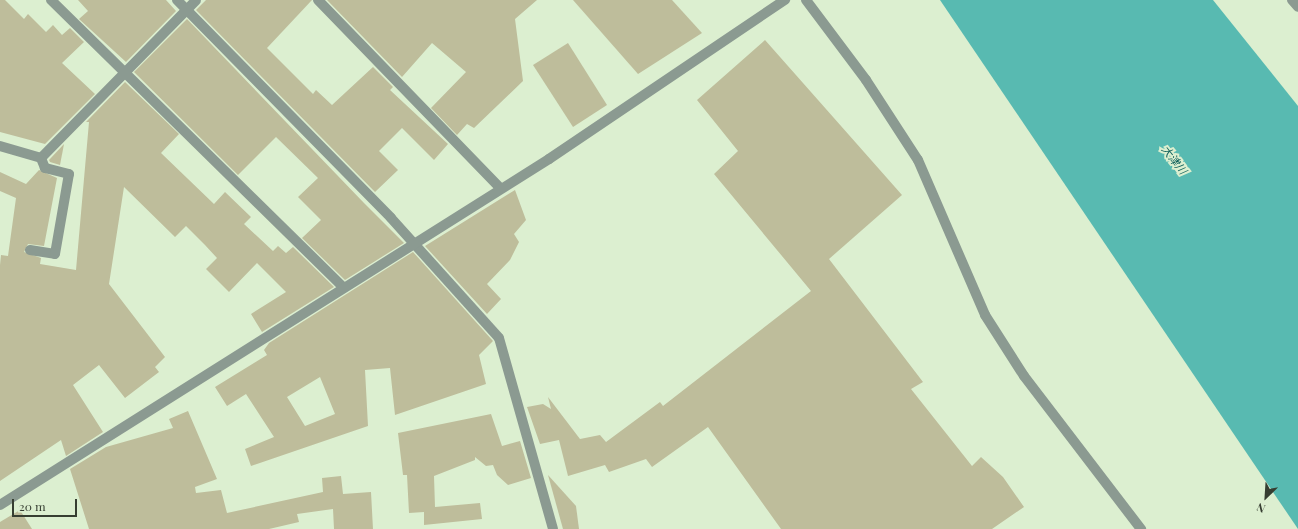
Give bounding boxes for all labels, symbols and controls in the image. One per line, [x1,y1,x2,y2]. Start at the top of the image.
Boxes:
water label: 大津川 [1159,143,1189,177]
north arrow [1246,477,1286,517]
scale bar [14,491,79,517]
text: 20 m [19,498,46,514]
text: N [1254,500,1267,517]

